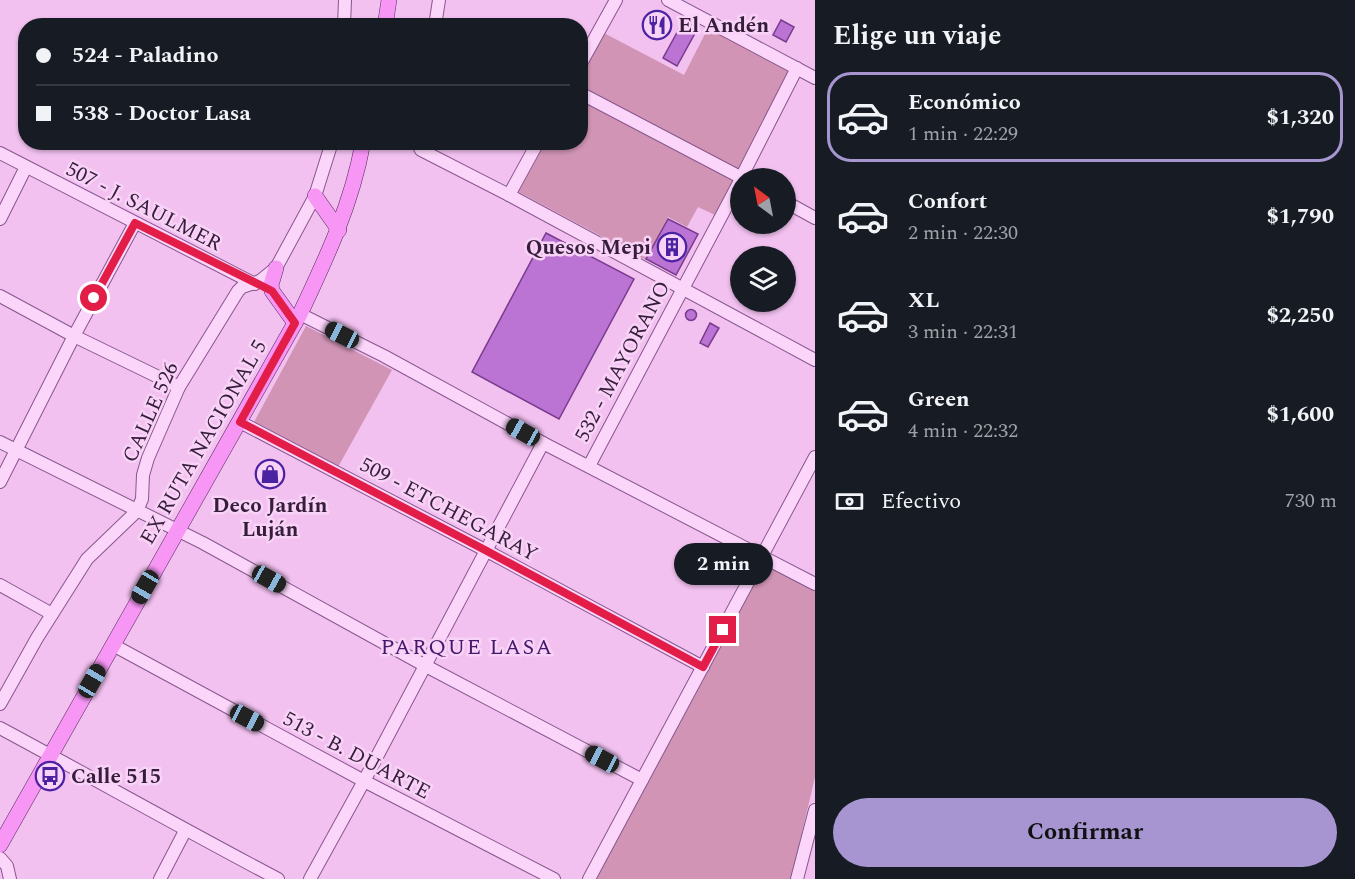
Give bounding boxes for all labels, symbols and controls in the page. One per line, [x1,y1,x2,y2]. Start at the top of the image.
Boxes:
restaurant icon: El Andén [641,9,673,41]
place label: El Andén [678,10,769,42]
text: Elige un viaje [833,15,1001,57]
text: 524 - Paladino [72,39,218,72]
text: Económico [908,86,1021,119]
icon: car [836,90,890,144]
text: 538 - Doctor Lasa [72,97,251,130]
text: $1,320 [1266,101,1334,134]
text: 1 min · 22:29 [908,119,1018,149]
street label: 507 - J. SAULMER [60,154,227,260]
north arrow [730,168,796,234]
map controls [730,168,796,312]
text: Confort [908,185,987,218]
icon: car [836,189,890,243]
text: $1,790 [1266,200,1334,233]
text: 2 min · 22:30 [908,218,1018,248]
building icon: Quesos Mepi [656,231,688,263]
place label: Quesos Mepi [526,232,651,264]
button: layers [730,246,796,312]
street label: 532 - MAYORANO [567,275,679,448]
route start [80,284,107,311]
text: XL [908,284,939,317]
icon: car [836,288,890,342]
text: $2,250 [1266,299,1334,332]
text: 3 min · 22:31 [908,317,1018,347]
car [322,319,362,351]
street label: EX RUTA NACIONAL 5 [132,334,276,551]
street label: CALLE 526 [115,357,187,468]
text: Green [908,383,970,416]
icon: car [836,387,890,441]
text: $1,600 [1266,398,1334,431]
car [503,415,543,449]
text: 4 min · 22:32 [908,416,1018,446]
street label: 509 - ETCHEGARAY [354,449,544,571]
shop icon: Deco Jardín Luján [254,458,286,490]
icon: cash [833,485,866,518]
text: Efectivo [881,485,961,518]
text: 730 m [1285,486,1337,516]
place label: Deco Jardín Luján [212,490,328,546]
callout: 2 min [674,543,772,585]
text: 2 min [697,549,750,579]
car [249,562,289,596]
car [128,567,162,607]
route end [709,616,736,643]
district label: PARQUE LASA [381,631,553,664]
car [75,661,109,701]
car [227,702,267,734]
street label: 513 - B. DUARTE [277,703,436,808]
car [582,743,622,775]
bus stop icon: Calle 515 [34,760,66,792]
place label: Calle 515 [71,761,161,793]
button: Confirmar [833,798,1337,867]

